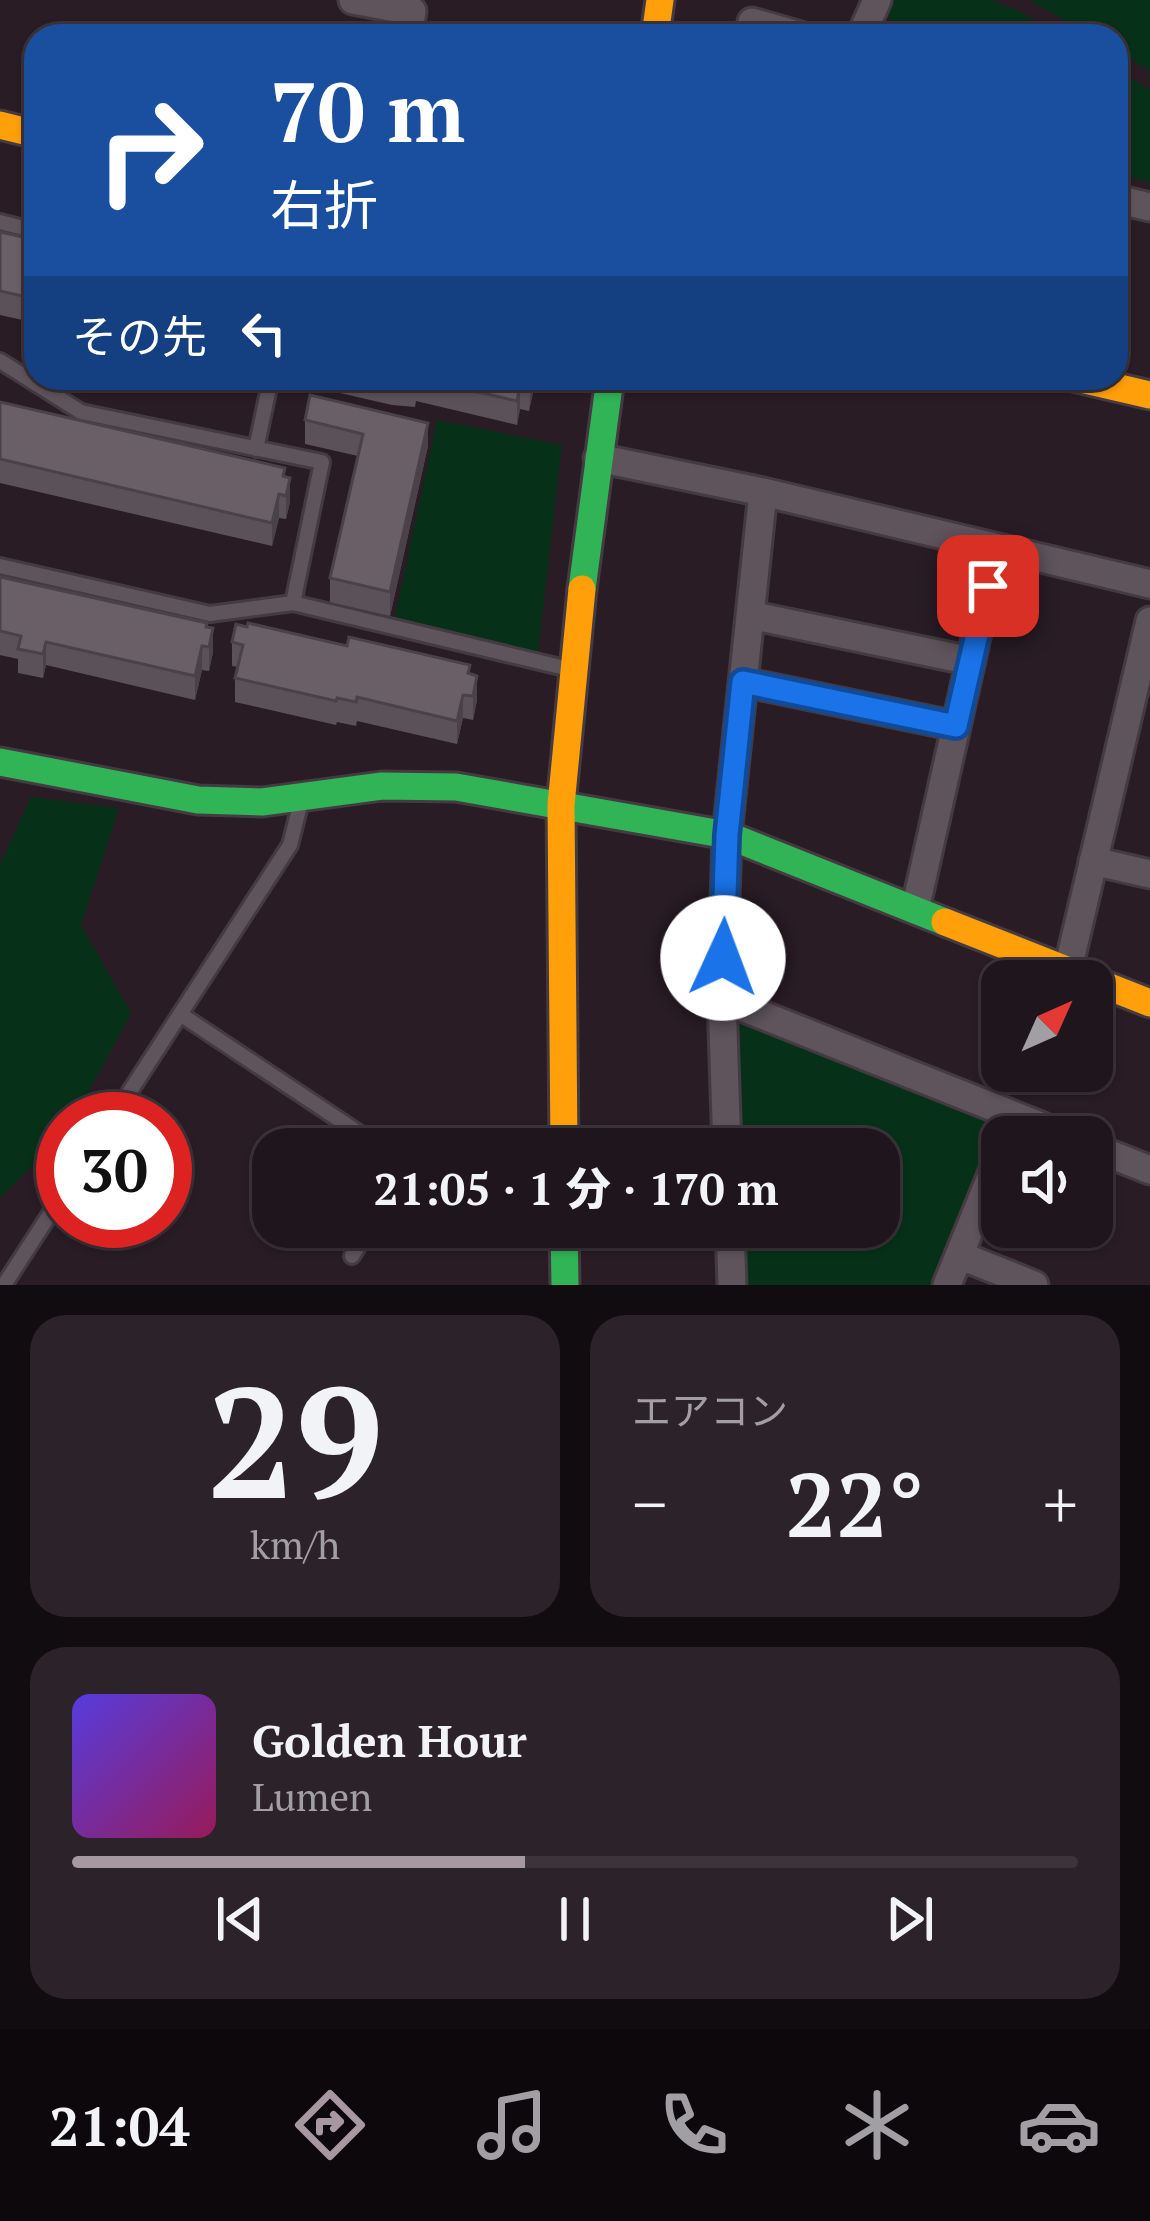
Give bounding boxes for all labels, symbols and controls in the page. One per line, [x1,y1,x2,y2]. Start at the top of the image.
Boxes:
text: 70 m [270,55,465,166]
icon: right [72,72,228,228]
text: 右折 [270,169,378,240]
icon: left [231,300,297,366]
text: その先 [72,306,207,366]
pin [937,535,1039,637]
icon: arrive [955,553,1021,619]
position arrow [660,895,786,1021]
north arrow [981,960,1113,1092]
map controls [981,960,1113,1248]
speed limit sign: 30 [36,1092,192,1248]
button: sound [981,1116,1113,1248]
text: 21:05 · 1 分 · 170 m [374,1158,778,1218]
text: 29 [207,1336,383,1543]
text: エアコン [632,1384,788,1436]
text: 22° [786,1443,924,1563]
text: − [632,1459,667,1547]
text: + [1043,1459,1078,1547]
text: km/h [250,1518,340,1570]
text: Golden Hour [252,1710,527,1770]
text: Lumen [252,1770,372,1822]
icon: previous [207,1886,273,1952]
icon: pause [542,1886,608,1952]
icon: next [877,1886,943,1952]
icon: directions [288,2083,372,2167]
icon: music [470,2083,554,2167]
icon: phone [652,2083,736,2167]
icon: climate [835,2083,919,2167]
icon: car [1017,2083,1101,2167]
text: 21:04 [49,2090,190,2161]

